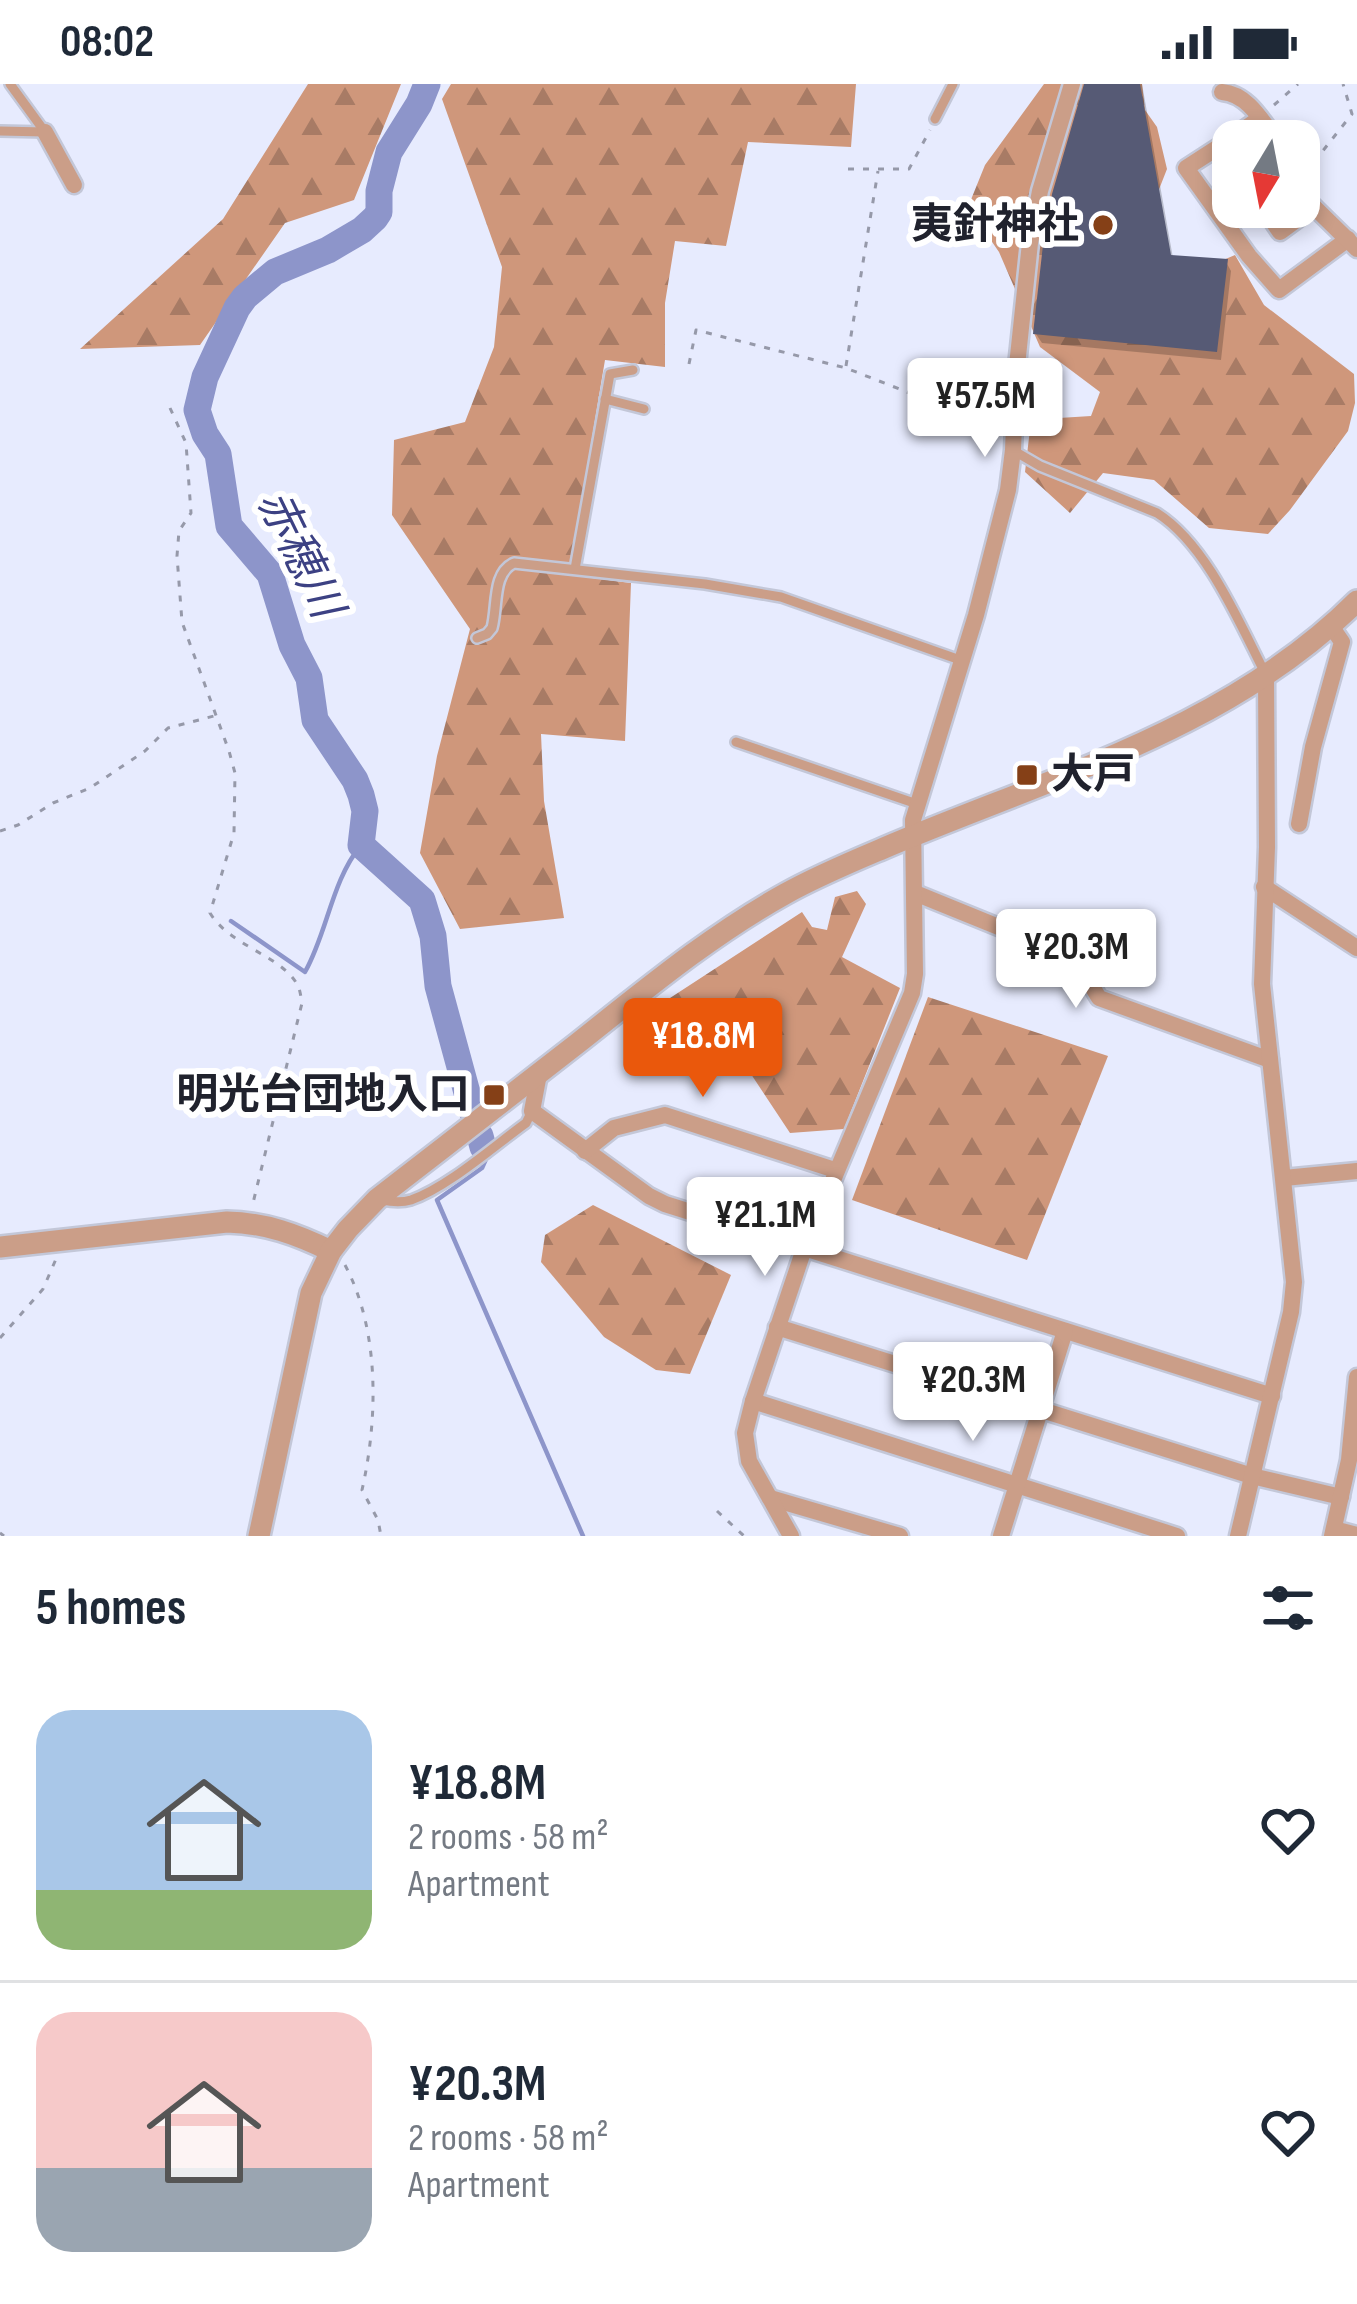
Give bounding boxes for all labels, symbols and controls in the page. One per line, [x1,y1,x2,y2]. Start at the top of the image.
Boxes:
text: 08:02 [60,15,154,70]
north arrow [1212,120,1320,228]
map controls [1212,120,1320,228]
place label: 夷針神社 [911,200,1079,251]
marker: 夷針神社 [1090,212,1116,238]
pin: ¥57.5M [887,358,1083,460]
text: ¥57.5M [934,373,1036,420]
water label: 赤穂川 [245,481,355,630]
place label: 大戸 [1051,750,1135,801]
marker: 大戸 [1014,762,1040,788]
pin: ¥20.3M [978,909,1174,1011]
text: ¥20.3M [1023,924,1129,971]
pin: ¥18.8M [605,998,801,1100]
text: ¥18.8M [650,1013,756,1060]
place label: 明光台団地入口 [176,1070,470,1121]
marker: 明光台団地入口 [481,1082,507,1108]
pin: ¥21.1M [667,1177,863,1279]
text: ¥21.1M [714,1192,816,1239]
pin: ¥20.3M [875,1342,1071,1444]
text: ¥20.3M [920,1357,1026,1404]
icon: filters [1255,1575,1321,1641]
text: 5 homes [36,1578,186,1639]
text: ¥18.8M [408,1753,546,1814]
icon: home [132,1758,276,1902]
icon: heart [1255,1797,1321,1863]
text: 2 rooms · 58 m² [408,1814,609,1861]
text: Apartment [408,1861,550,1908]
text: ¥20.3M [408,2054,546,2115]
icon: home [132,2060,276,2204]
icon: heart [1255,2099,1321,2165]
text: 2 rooms · 58 m² [408,2115,609,2162]
text: Apartment [408,2162,550,2209]

